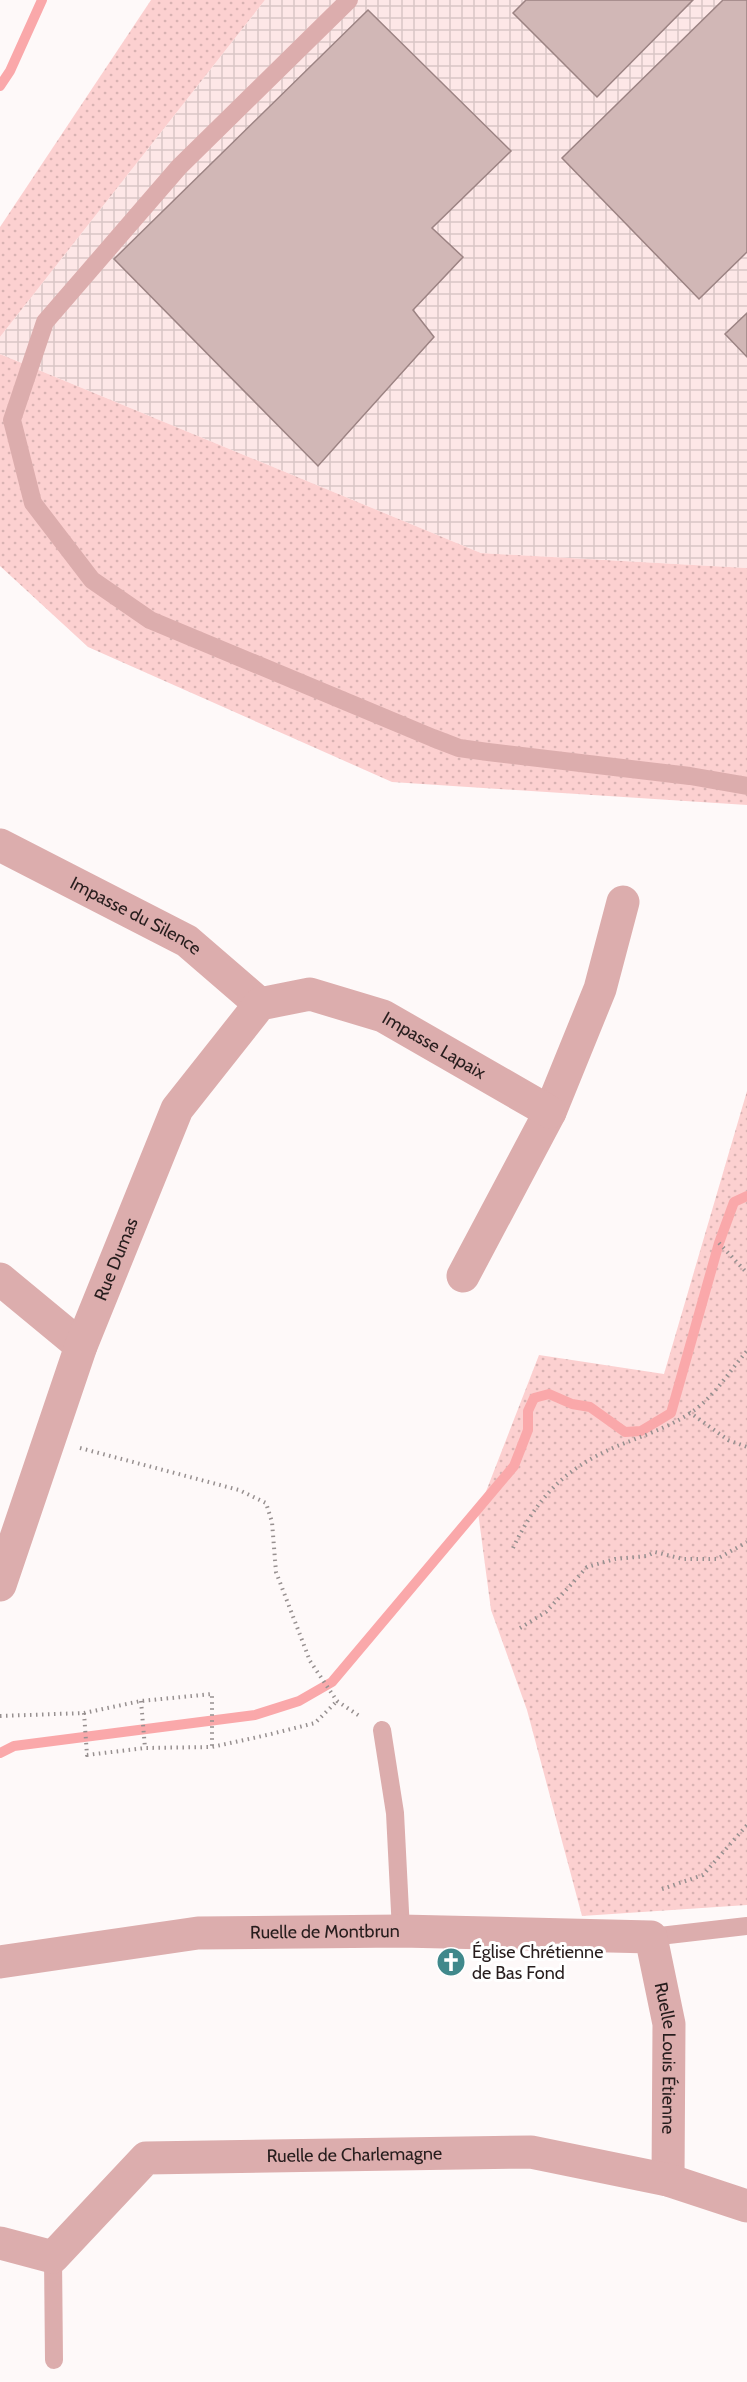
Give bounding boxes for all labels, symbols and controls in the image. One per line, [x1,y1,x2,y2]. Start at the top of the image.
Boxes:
street label: Impasse du Silence [66,872,206,960]
street label: Impasse Lapaix [378,1007,490,1084]
street label: Rue Dumas [90,1214,143,1304]
street label: Ruelle de Montbrun [250,1920,400,1943]
place label: Église Chrétienne de Bas Fond [472,1941,603,1984]
church icon: Église Chrétienne de Bas Fond [435,1946,467,1978]
street label: Ruelle Louis Étienne [650,1980,681,2134]
street label: Ruelle de Charlemagne [266,2142,442,2167]

